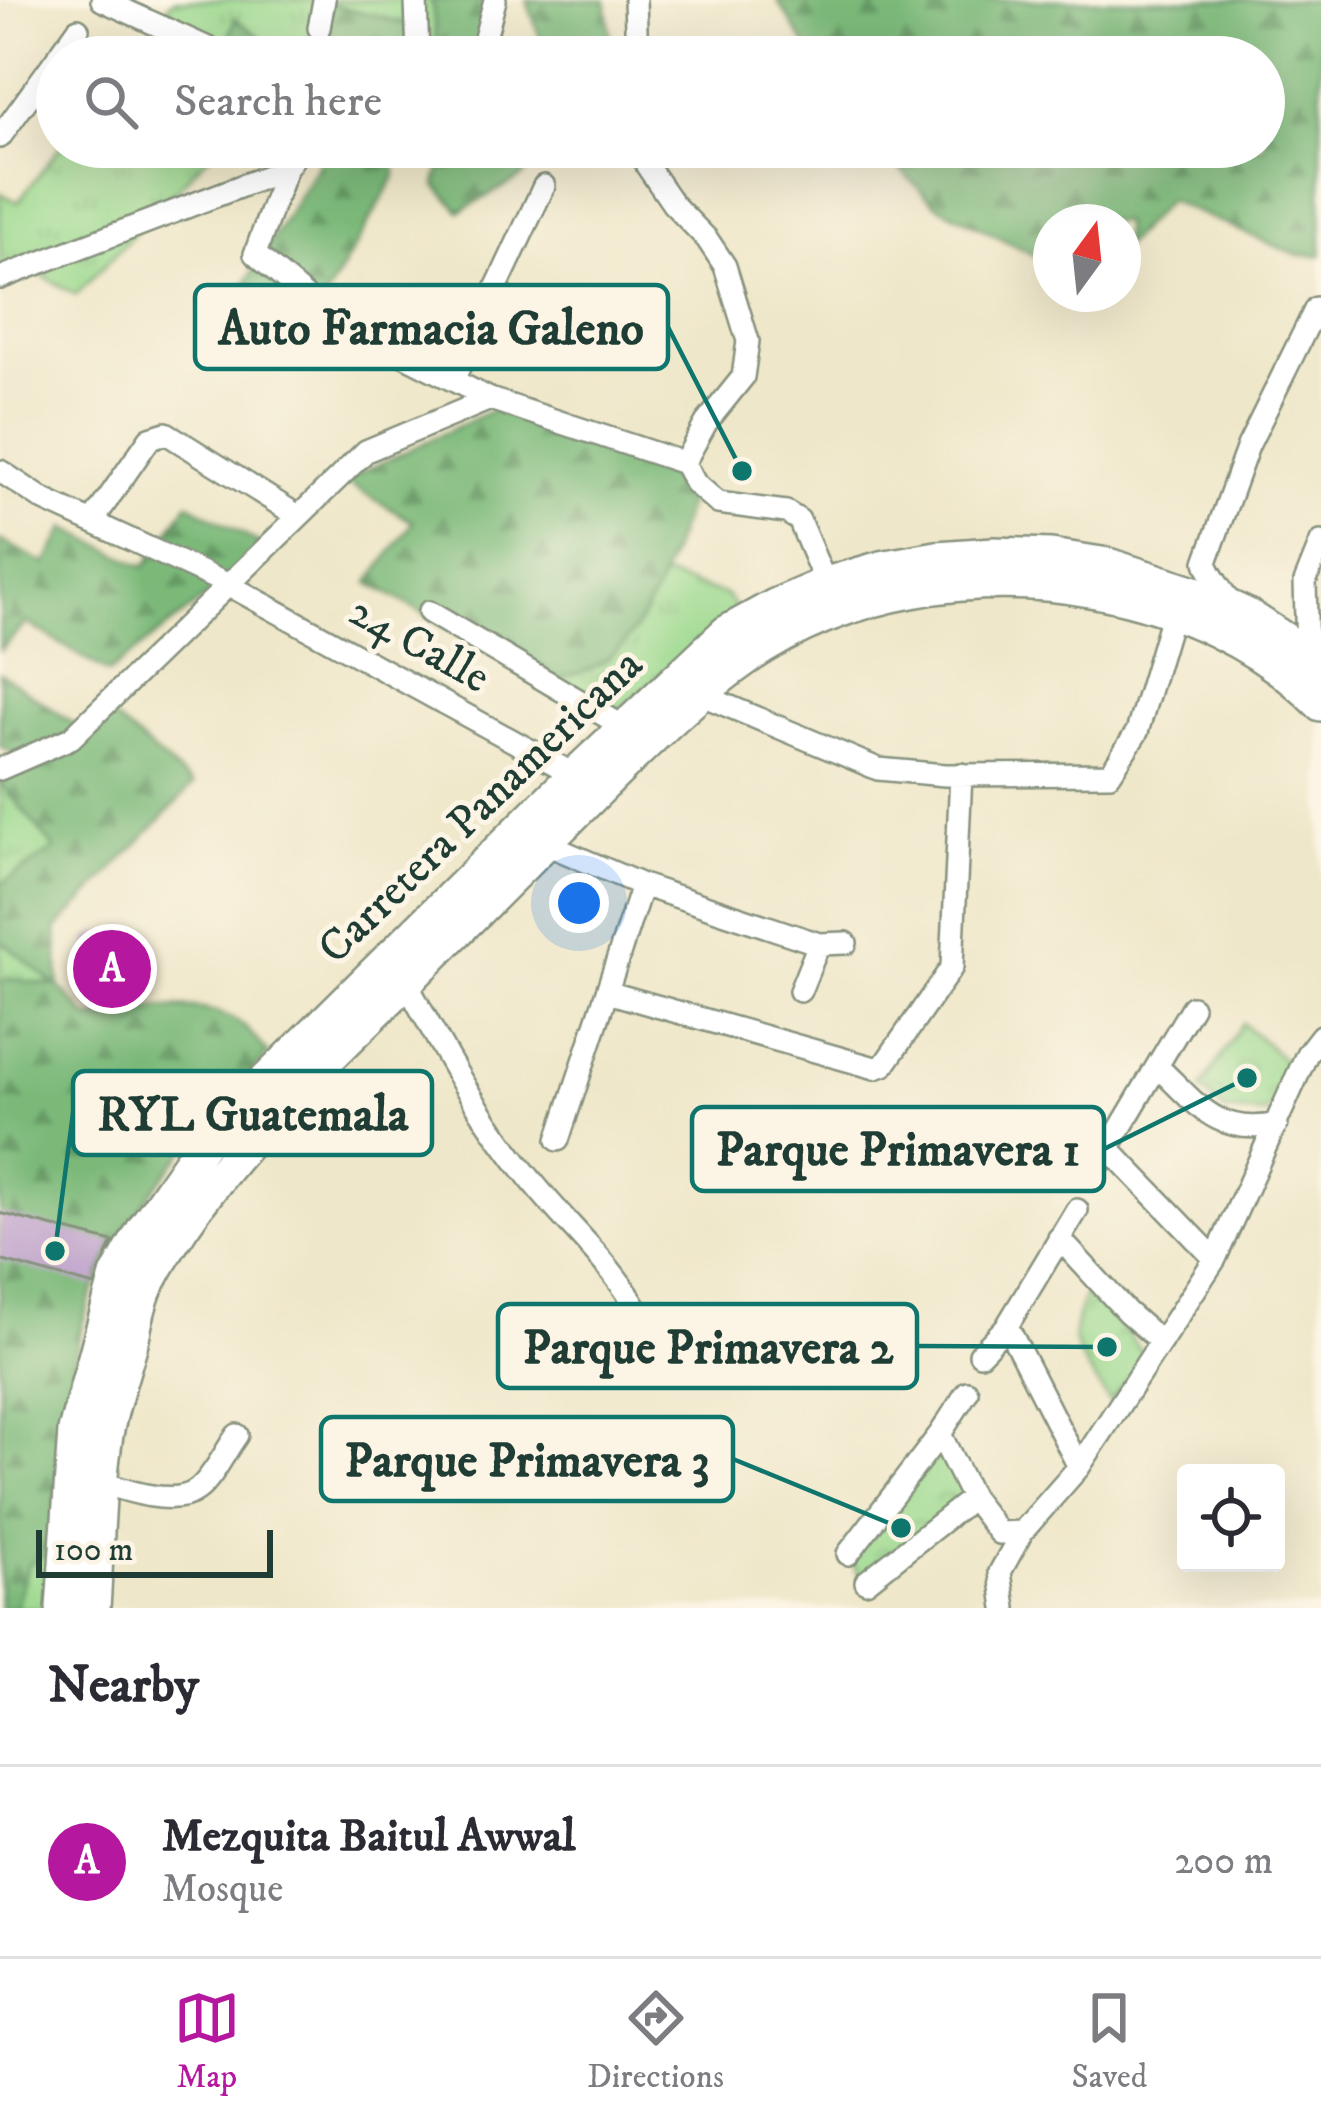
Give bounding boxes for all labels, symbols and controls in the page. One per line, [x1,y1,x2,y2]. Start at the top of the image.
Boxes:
search box [36,36,1285,168]
icon: search [78,69,144,135]
text: Search here [174,74,382,130]
north arrow [1033,204,1141,312]
callout: Auto Farmacia Galeno [195,285,668,369]
text: Auto Farmacia Galeno [217,300,644,360]
street label: 24 Calle [339,584,499,706]
street label: Carretera Panamericana [307,638,655,976]
your location [549,873,609,933]
pin: A [73,924,151,1014]
callout: RYL Guatemala [73,1071,432,1155]
text: RYL Guatemala [98,1086,409,1146]
callout: Parque Primavera 1 [692,1107,1104,1191]
text: Parque Primavera 1 [716,1121,1080,1181]
callout: Parque Primavera 2 [498,1304,917,1388]
text: Parque Primavera 2 [523,1319,894,1379]
callout: Parque Primavera 3 [321,1417,733,1501]
text: Parque Primavera 3 [345,1432,709,1492]
map controls [1177,1464,1285,1572]
button: locate [1177,1464,1285,1572]
scale bar [36,1524,273,1577]
text: 100 m [54,1530,133,1571]
text: Nearby [48,1654,199,1718]
text: Mezquita Baitul Awwal [162,1809,576,1865]
text: A [75,1837,99,1886]
text: 200 m [1174,1837,1273,1886]
text: Mosque [162,1865,283,1914]
tab: Map [174,1985,240,2098]
tab: Directions [587,1985,724,2098]
tab: Saved [1071,1985,1147,2098]

